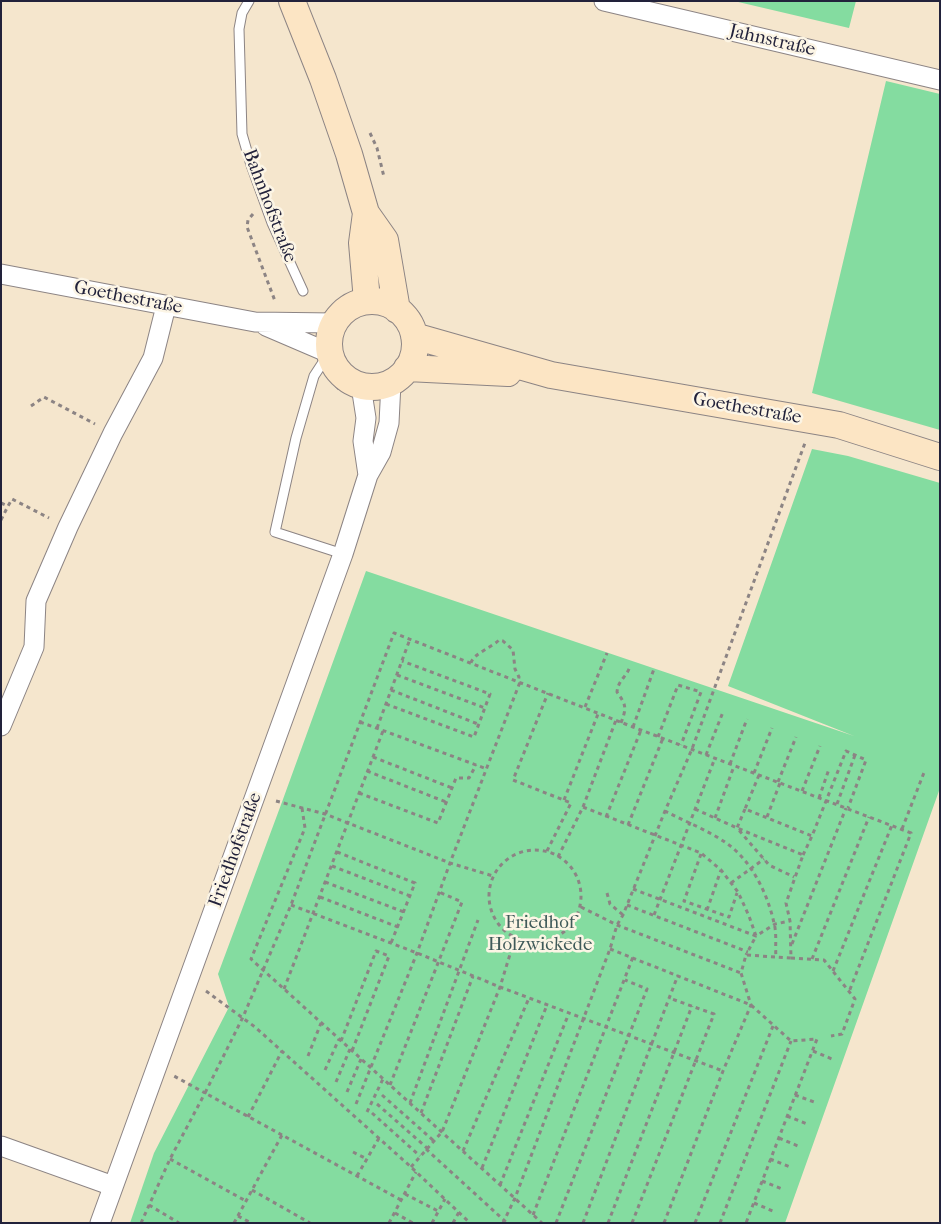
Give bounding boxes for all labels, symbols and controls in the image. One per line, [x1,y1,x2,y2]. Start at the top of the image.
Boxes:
street label: Jahnstraße [727,20,817,62]
street label: Bahnhofstraße [237,146,301,266]
street label: Goethestraße [72,276,184,320]
street label: Goethestraße [691,388,803,430]
street label: Friedhofstraße [205,790,267,910]
park label: Friedhof Holzwickede [488,912,592,956]

